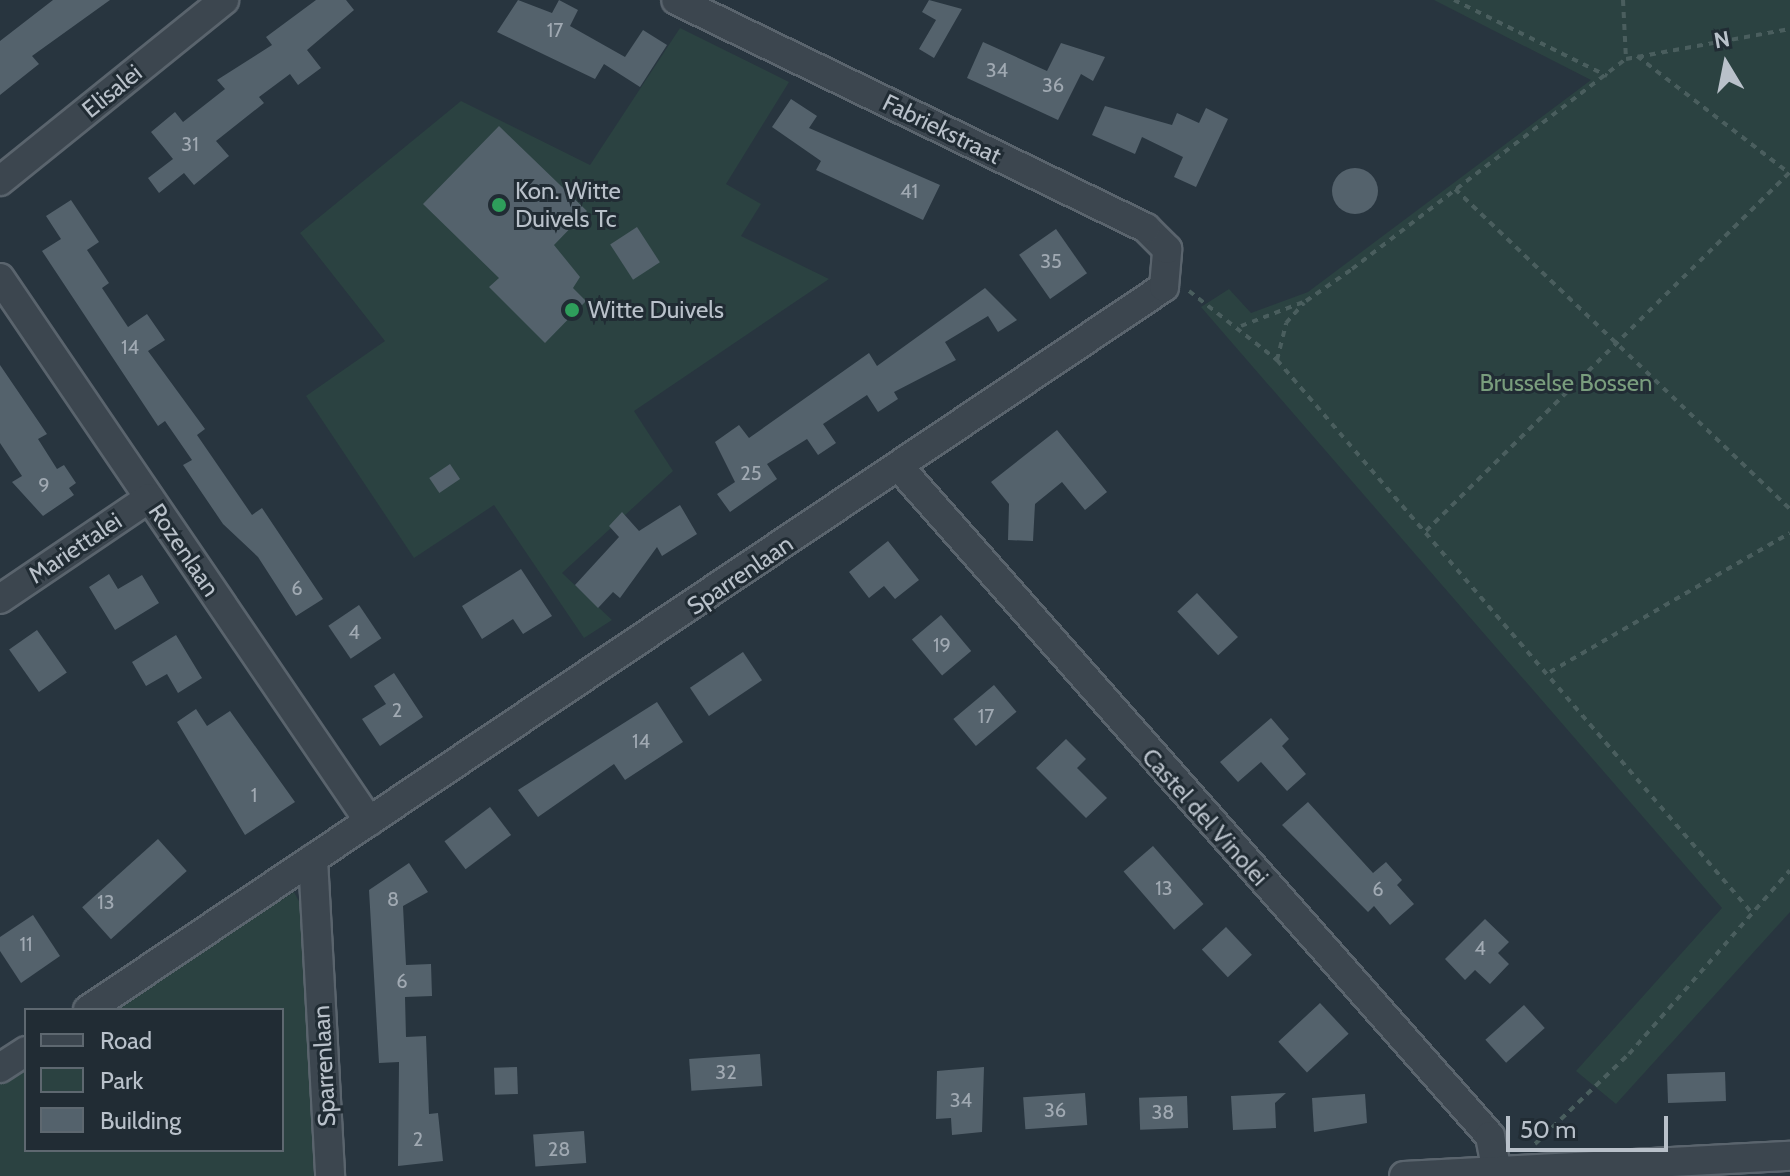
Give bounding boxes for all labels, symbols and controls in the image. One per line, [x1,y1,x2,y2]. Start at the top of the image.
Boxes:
house number: 17 [547,18,563,42]
north arrow [1686,24,1766,104]
text: N [1712,25,1732,55]
street label: Elisalei [76,58,148,124]
house number: 34 [986,58,1008,82]
house number: 36 [1042,73,1064,97]
street label: Fabriekstraat [878,88,1006,170]
house number: 31 [181,132,199,156]
place label: Kon. Witte Duivels Tc [515,177,621,233]
house number: 41 [900,179,918,203]
marker: Kon. Witte Duivels Tc [490,196,508,214]
house number: 35 [1040,249,1062,273]
place label: Witte Duivels [588,296,724,324]
marker: Witte Duivels [563,301,581,319]
house number: 14 [121,335,139,359]
park label: Brusselse Bossen [1480,369,1652,397]
house number: 25 [740,461,762,485]
house number: 9 [38,473,50,497]
street label: Rozenlaan [142,498,226,602]
street label: Mariettalei [23,506,127,590]
street label: Sparrenlaan [682,529,798,621]
house number: 6 [291,576,303,600]
house number: 4 [348,620,360,644]
house number: 19 [933,633,951,657]
house number: 2 [392,698,402,722]
house number: 17 [978,704,994,728]
house number: 14 [632,729,650,753]
street label: Castel del Vinolei [1136,742,1274,892]
house number: 1 [251,783,257,807]
house number: 13 [1155,876,1173,900]
house number: 6 [1372,877,1384,901]
house number: 8 [387,887,399,911]
house number: 13 [97,890,115,914]
house number: 11 [19,932,33,956]
house number: 4 [1474,936,1486,960]
house number: 6 [396,969,408,993]
street label: Sparrenlaan [306,1005,342,1127]
legend [24,1008,284,1152]
text: Road [100,1026,152,1055]
house number: 32 [715,1060,737,1084]
text: Park [100,1066,143,1095]
house number: 34 [950,1088,972,1112]
house number: 36 [1044,1098,1066,1122]
house number: 38 [1152,1100,1174,1124]
scale bar [1510,1100,1672,1150]
text: Building [100,1106,181,1135]
text: 50 m [1520,1115,1576,1144]
house number: 2 [413,1127,423,1151]
house number: 28 [548,1137,570,1161]

